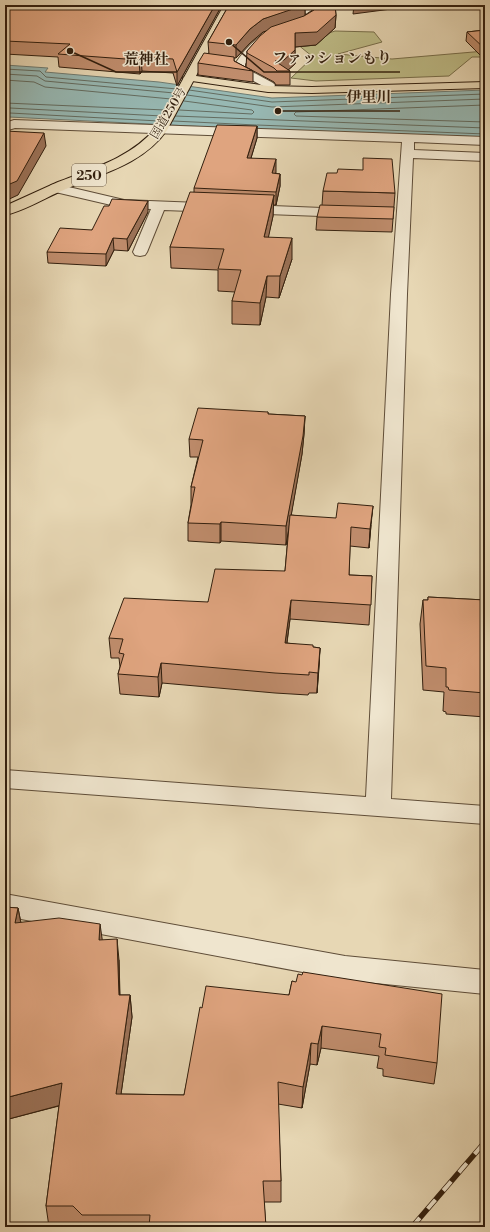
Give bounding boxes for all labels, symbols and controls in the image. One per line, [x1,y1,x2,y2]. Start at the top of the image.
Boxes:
callout: 荒神社 [116,45,177,72]
callout: ファッションもり [264,45,400,72]
text: ファッションもり [272,49,392,68]
text: 荒神社 [123,50,169,69]
callout: 伊里川 [339,84,400,111]
street label: 国道250号 [147,85,190,142]
text: 伊里川 [346,88,392,107]
road number: 250 [72,164,106,186]

